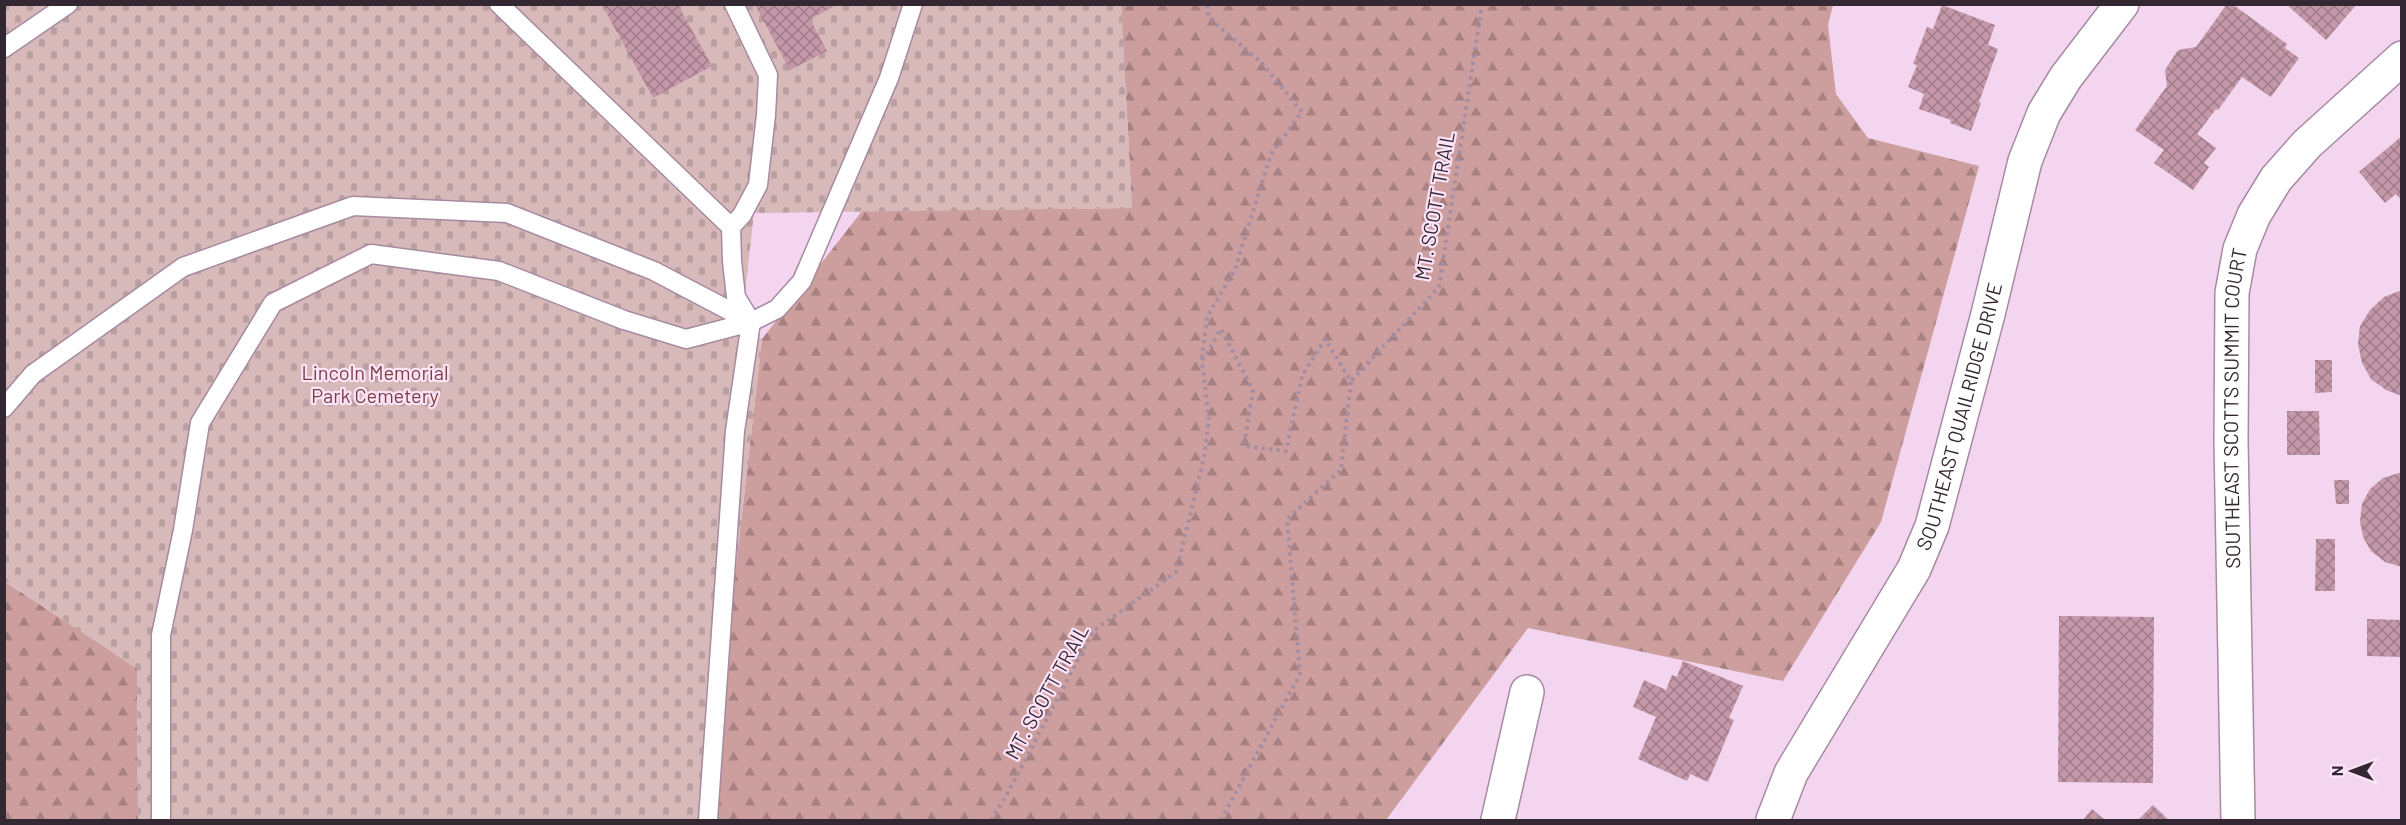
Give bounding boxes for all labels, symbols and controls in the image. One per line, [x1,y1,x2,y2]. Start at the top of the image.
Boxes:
street label: MT. SCOTT TRAIL [1409,130,1459,282]
street label: SOUTHEAST SCOTTS SUMMIT COURT [2218,246,2251,569]
street label: SOUTHEAST QUAILRIDGE DRIVE [1910,280,2006,554]
park label: Lincoln Memorial Park Cemetery [301,360,449,407]
street label: MT. SCOTT TRAIL [999,620,1093,763]
north arrow [2322,741,2382,801]
text: N [2327,766,2346,776]

